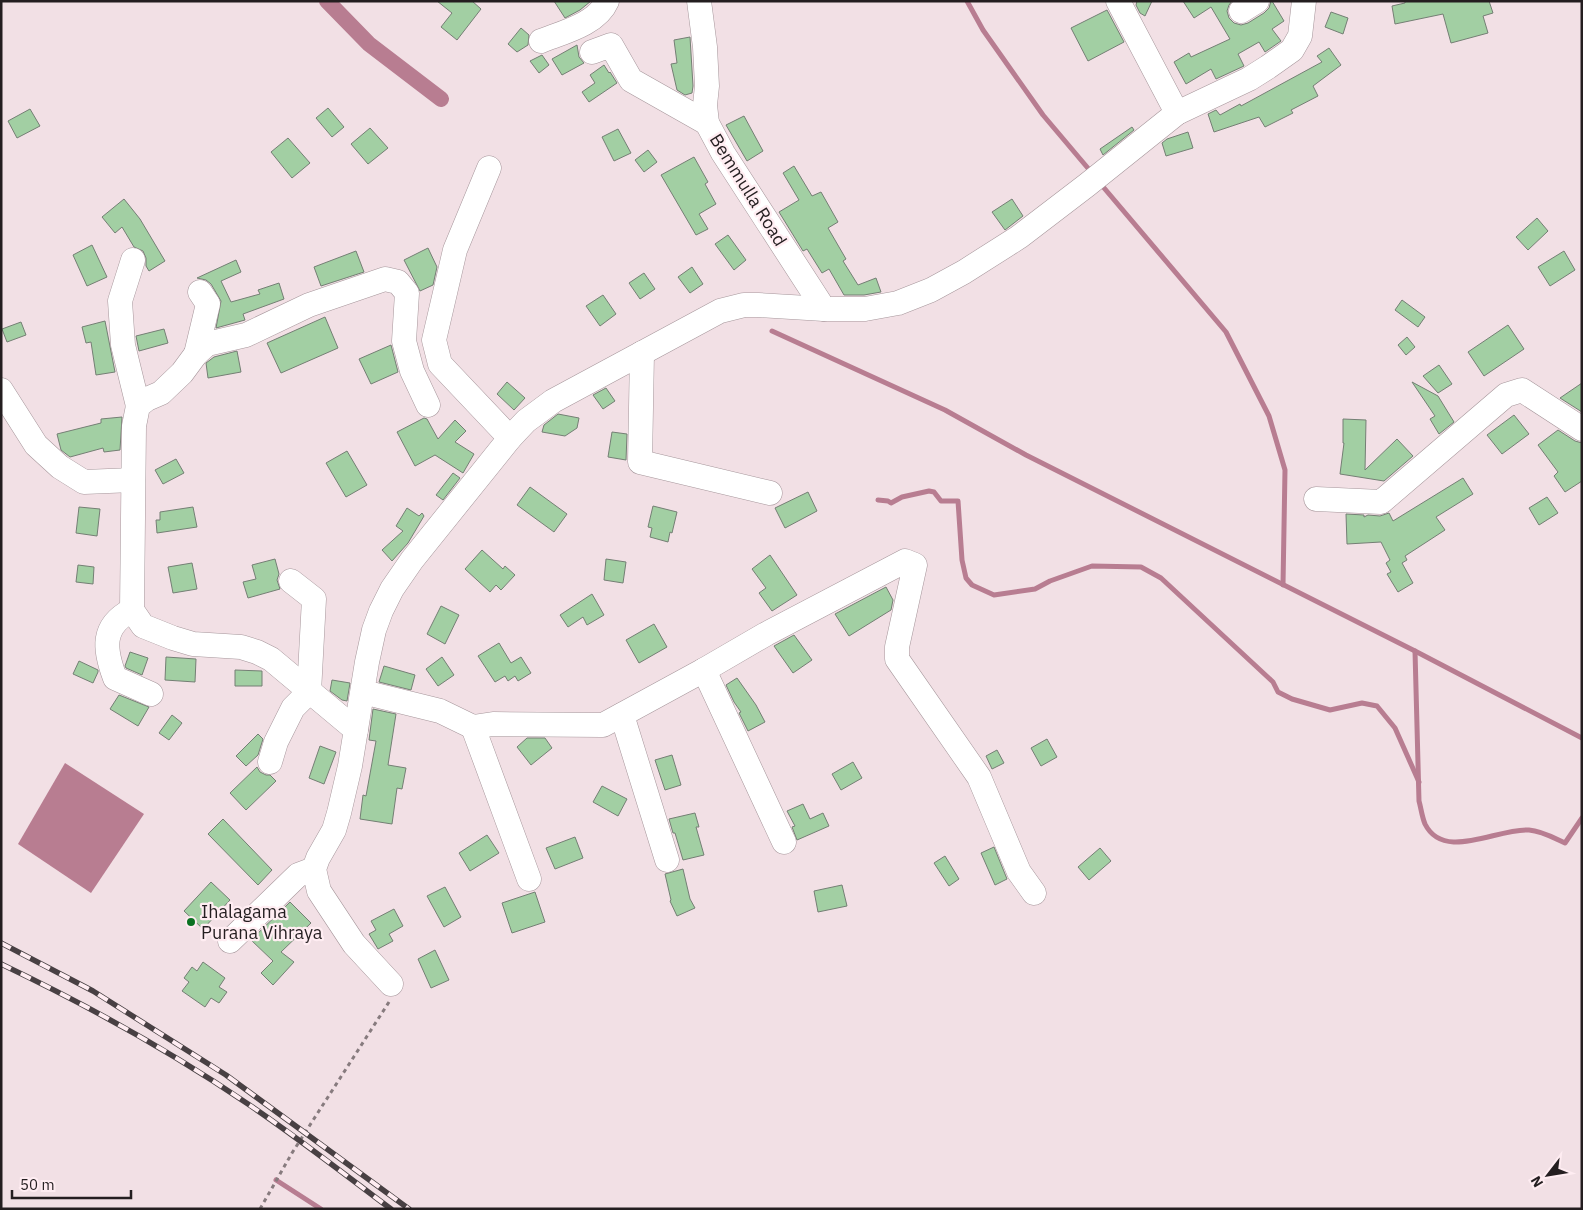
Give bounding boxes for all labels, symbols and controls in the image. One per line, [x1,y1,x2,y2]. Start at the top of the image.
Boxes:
street label: Bemmulla Road [705,129,792,250]
place label: Ihalagama Purana Vihraya [201,900,323,944]
marker: Ihalagama Purana Vihraya [185,916,197,928]
north arrow [1523,1150,1573,1200]
scale bar [12,1168,131,1200]
text: N [1527,1173,1547,1191]
text: 50 m [20,1175,55,1194]

